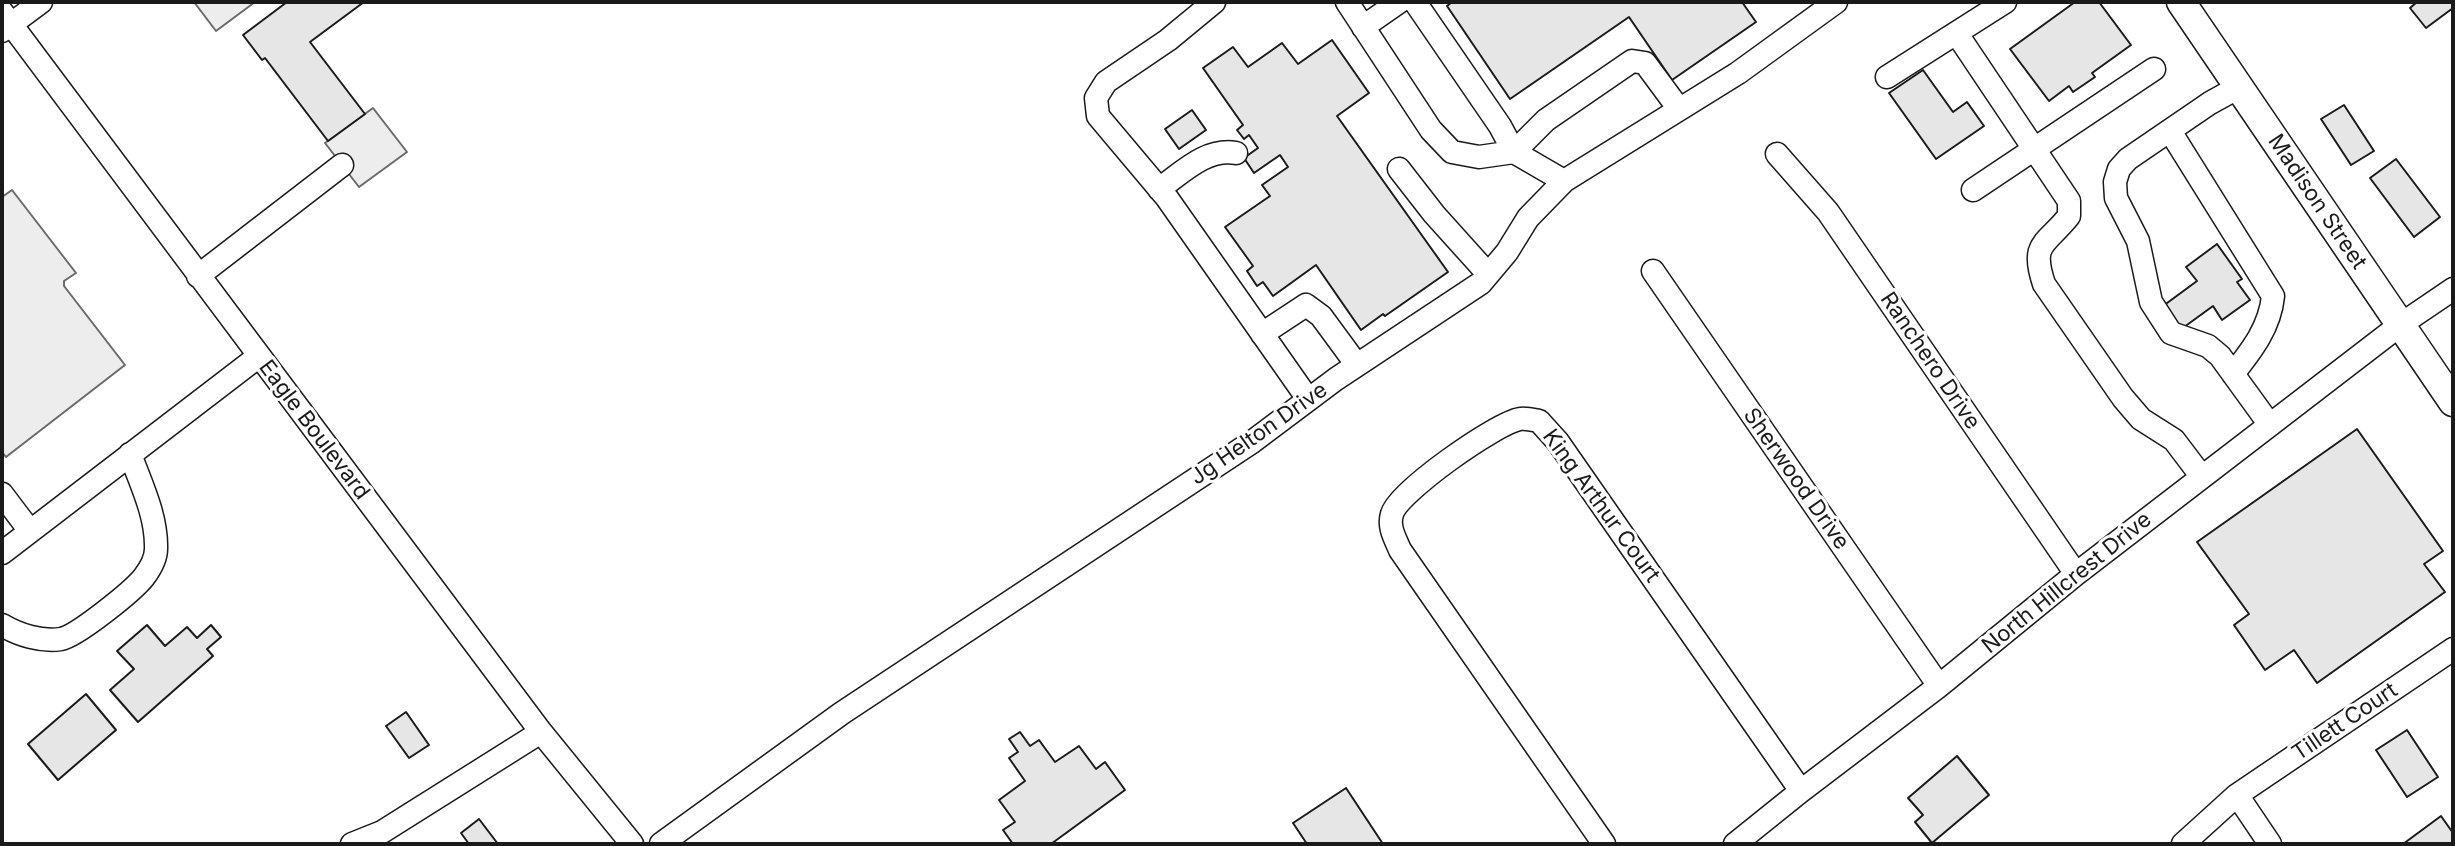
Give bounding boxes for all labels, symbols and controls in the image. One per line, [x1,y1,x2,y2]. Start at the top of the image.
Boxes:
street label: Madison Street [2262,130,2372,274]
street label: Ranchero Drive [1874,287,1986,435]
street label: Eagle Boulevard [253,355,375,505]
street label: Jg Helton Drive [1185,377,1333,491]
street label: Sherwood Drive [1737,403,1855,555]
street label: King Arthur Court [1537,424,1665,588]
street label: North Hillcrest Drive [1977,507,2157,659]
street label: Tillett Court [2287,677,2403,767]

